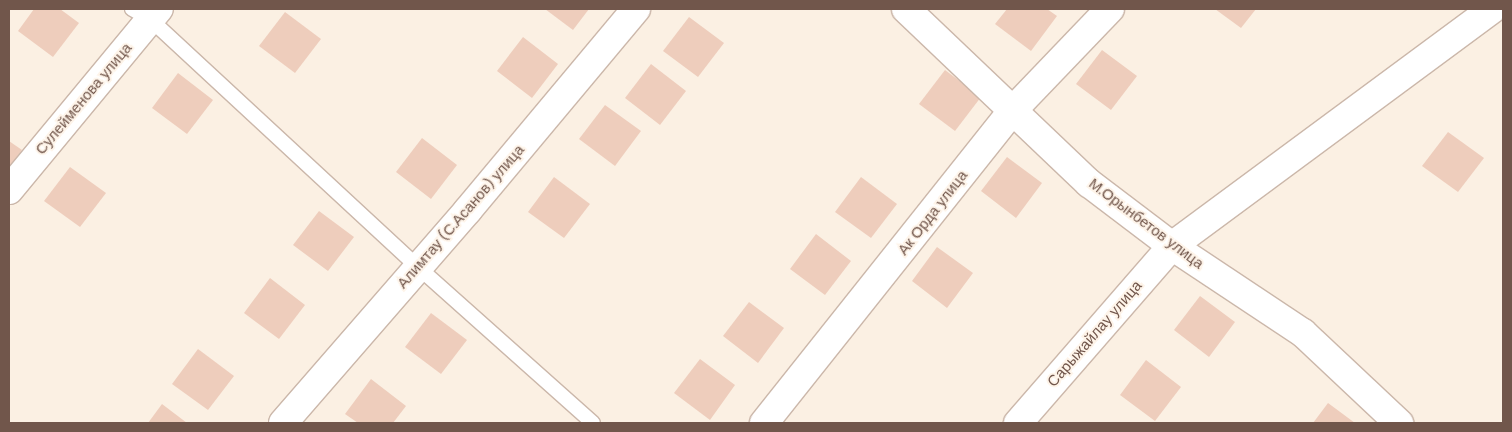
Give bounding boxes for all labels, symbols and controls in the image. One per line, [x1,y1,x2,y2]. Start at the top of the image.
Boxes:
street label: Сулейменова улица [32,40,136,158]
street label: Алимтау (С.Асанов) улица [394,141,528,293]
street label: Ак Орда улица [894,167,972,259]
street label: М.Орынбетов улица [1085,175,1207,273]
street label: Сарыжайлау улица [1044,277,1146,391]

